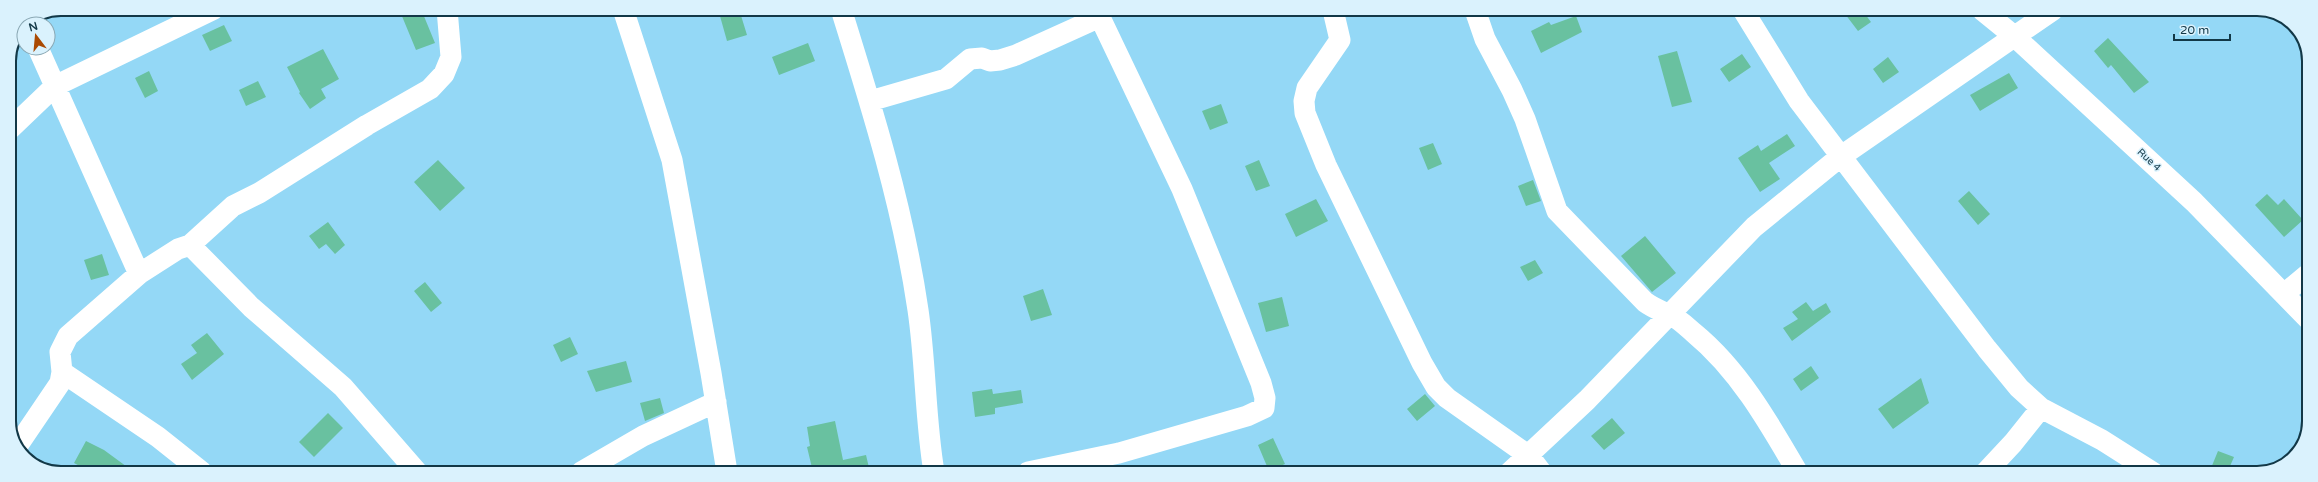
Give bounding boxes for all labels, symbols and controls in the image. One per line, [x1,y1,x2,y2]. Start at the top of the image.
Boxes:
north arrow [16,16,56,56]
scale bar [2174,16,2230,42]
text: N [27,19,39,34]
text: 20 m [2180,23,2209,37]
street label: Rue 4 [2135,146,2163,174]

